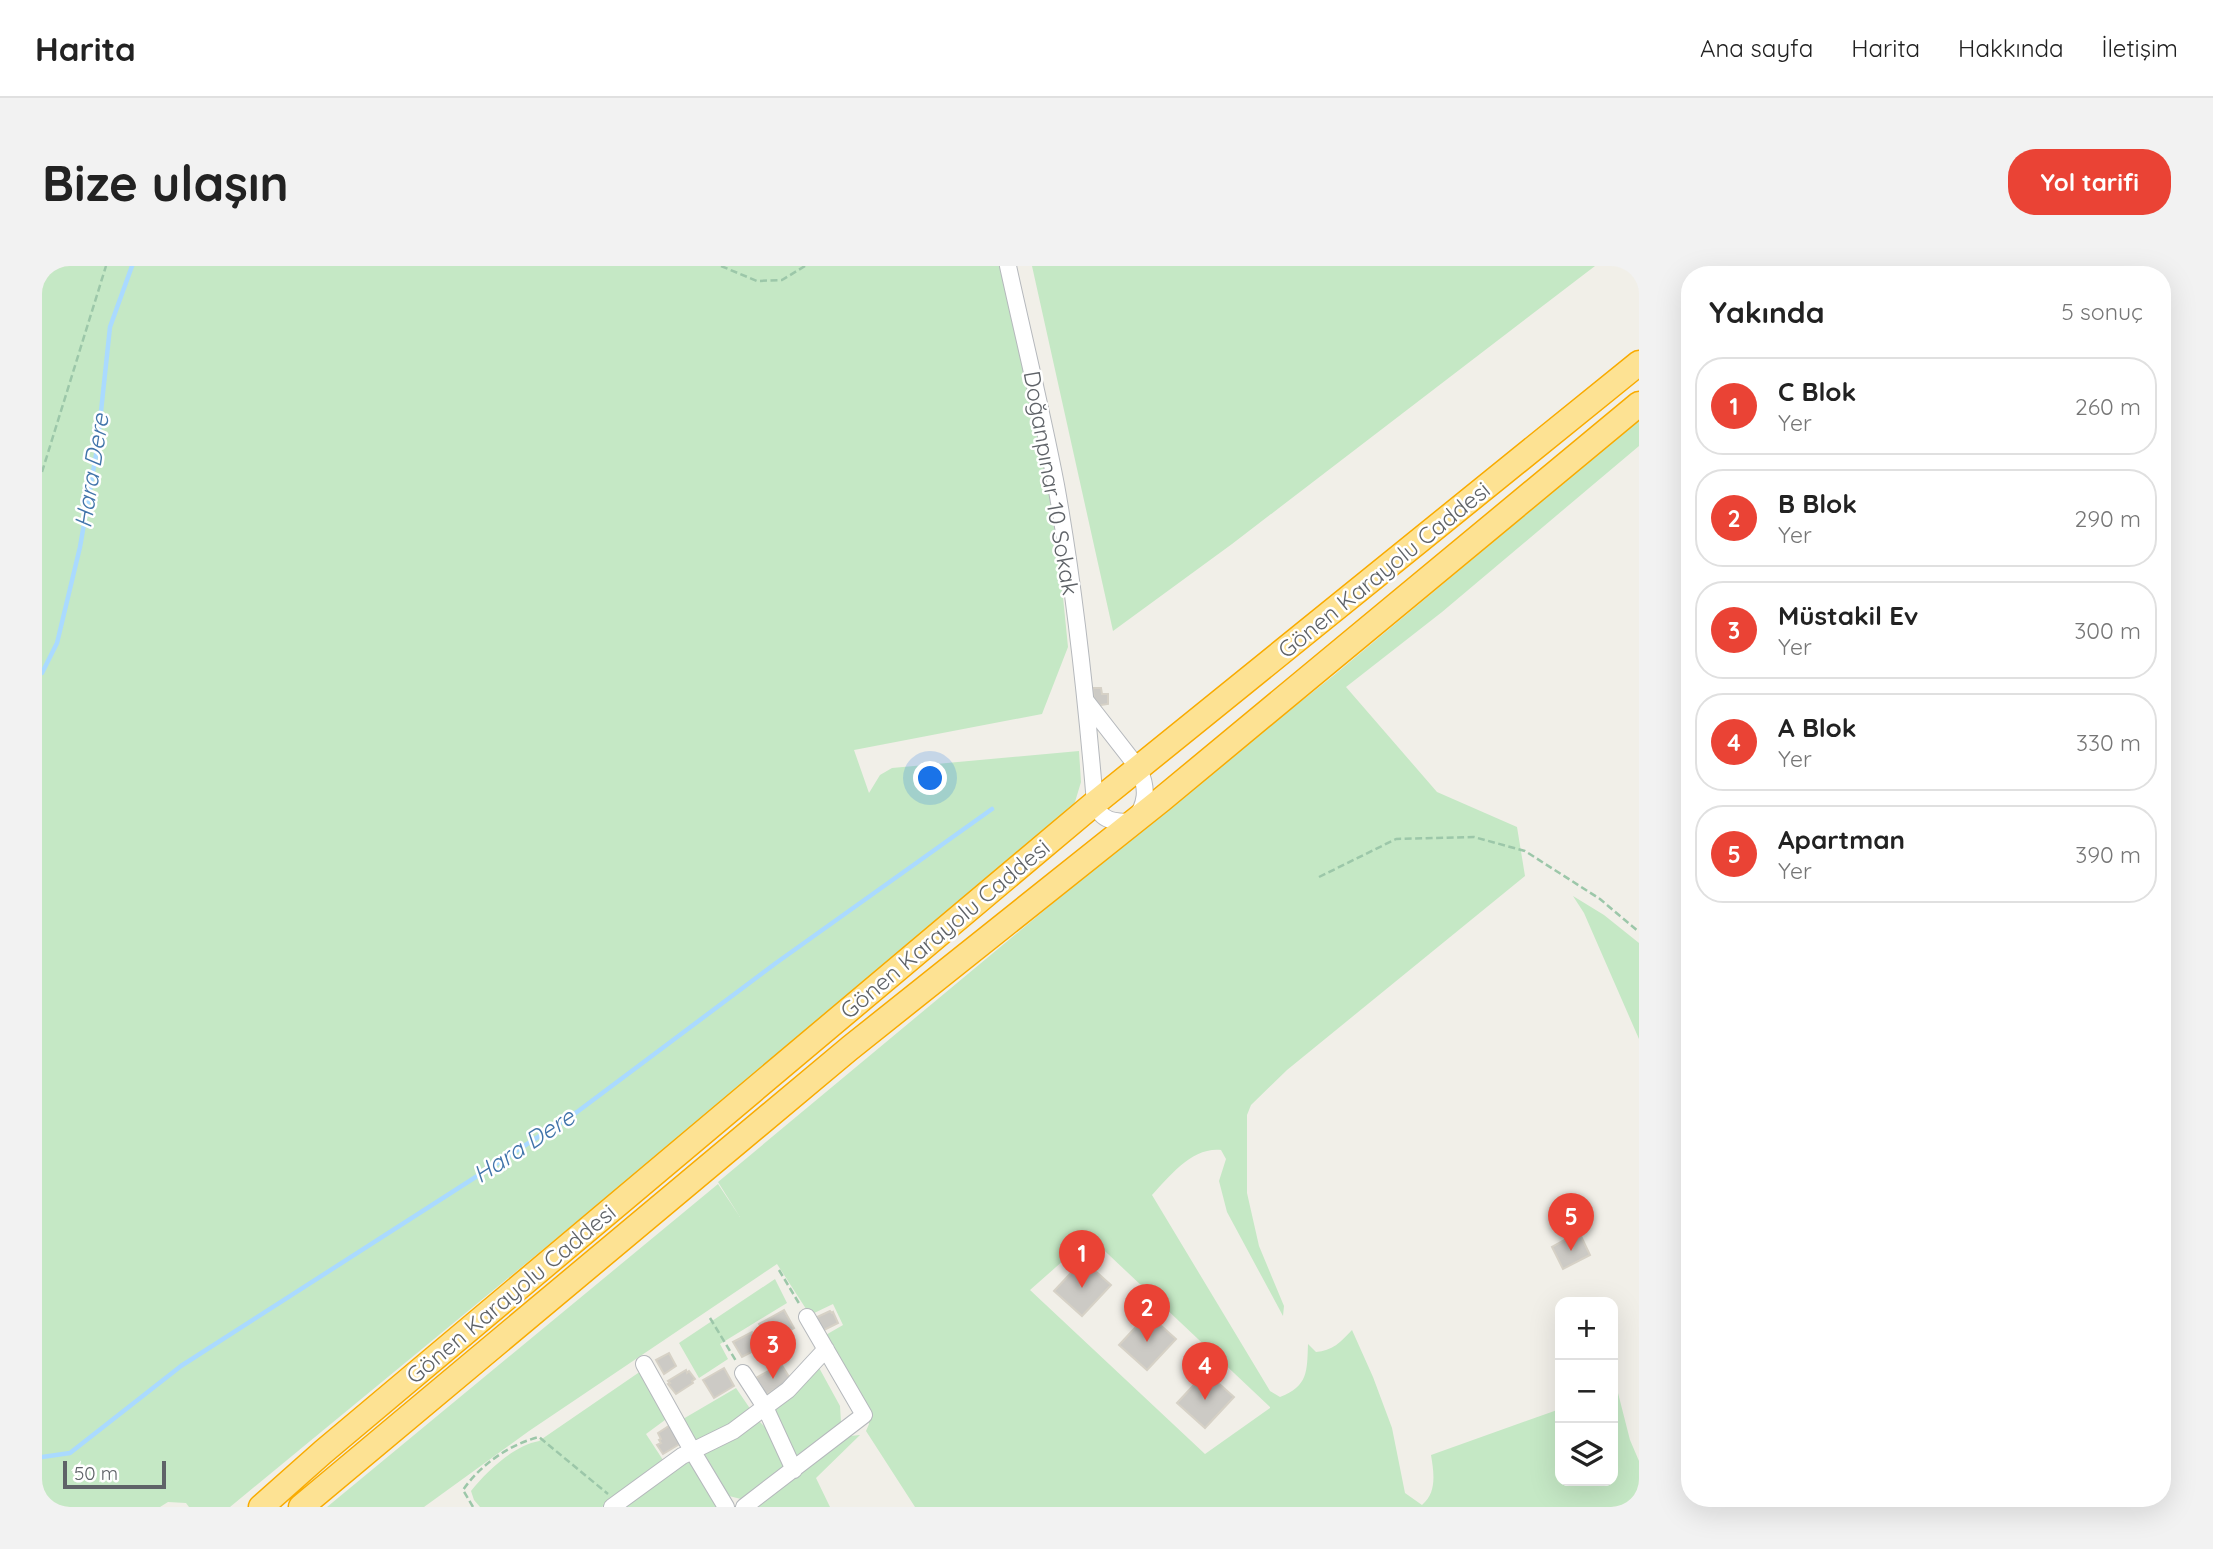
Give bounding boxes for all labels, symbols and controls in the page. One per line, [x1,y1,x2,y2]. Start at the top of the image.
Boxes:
text: Harita [35,28,136,69]
text: Ana sayfa [1700,33,1813,63]
text: Harita [1851,33,1920,63]
text: Hakkında [1958,33,2064,63]
text: İletişim [2102,33,2178,63]
button: Yol tarifi [2008,149,2171,215]
text: Bize ulaşın [42,152,289,213]
text: Yakında [1709,293,1824,331]
text: 5 sonuç [2061,297,2143,326]
street label: Doğanpınar 10 Sokak [1017,369,1085,597]
text: C Blok [1778,375,1856,408]
text: 1 [1730,392,1738,421]
text: 260 m [2075,392,2141,421]
text: Yer [1778,408,1812,437]
water label: Hara Dere [67,410,115,530]
street label: Gönen Karayolu Caddesi [1272,475,1496,664]
text: B Blok [1778,487,1857,520]
text: 2 [1727,504,1741,533]
text: 290 m [2074,504,2141,533]
text: Yer [1778,520,1812,549]
text: Müstakil Ev [1778,599,1918,632]
text: 3 [1728,616,1740,645]
text: 300 m [2074,616,2141,645]
text: Yer [1778,632,1812,661]
text: A Blok [1778,711,1857,744]
text: 4 [1727,728,1741,757]
text: 330 m [2076,728,2141,757]
text: Yer [1778,744,1812,773]
your location [913,761,947,795]
text: Apartman [1778,823,1905,856]
street label: Gönen Karayolu Caddesi [834,832,1055,1025]
text: 5 [1727,840,1741,869]
text: 390 m [2075,840,2141,869]
text: Yer [1778,856,1812,885]
water label: Hara Dere [467,1100,581,1189]
pin: 5 [1548,1193,1594,1251]
street label: Gönen Karayolu Caddesi [400,1197,621,1390]
pin: 1 [1059,1230,1105,1288]
pin: 2 [1124,1284,1170,1342]
map controls [1555,1297,1618,1486]
button: + [1555,1297,1618,1360]
pin: 3 [750,1321,796,1379]
pin: 4 [1182,1342,1228,1400]
button: − [1555,1360,1618,1423]
button: layers [1555,1423,1618,1486]
scale bar [63,1458,166,1490]
text: 50 m [74,1461,118,1485]

